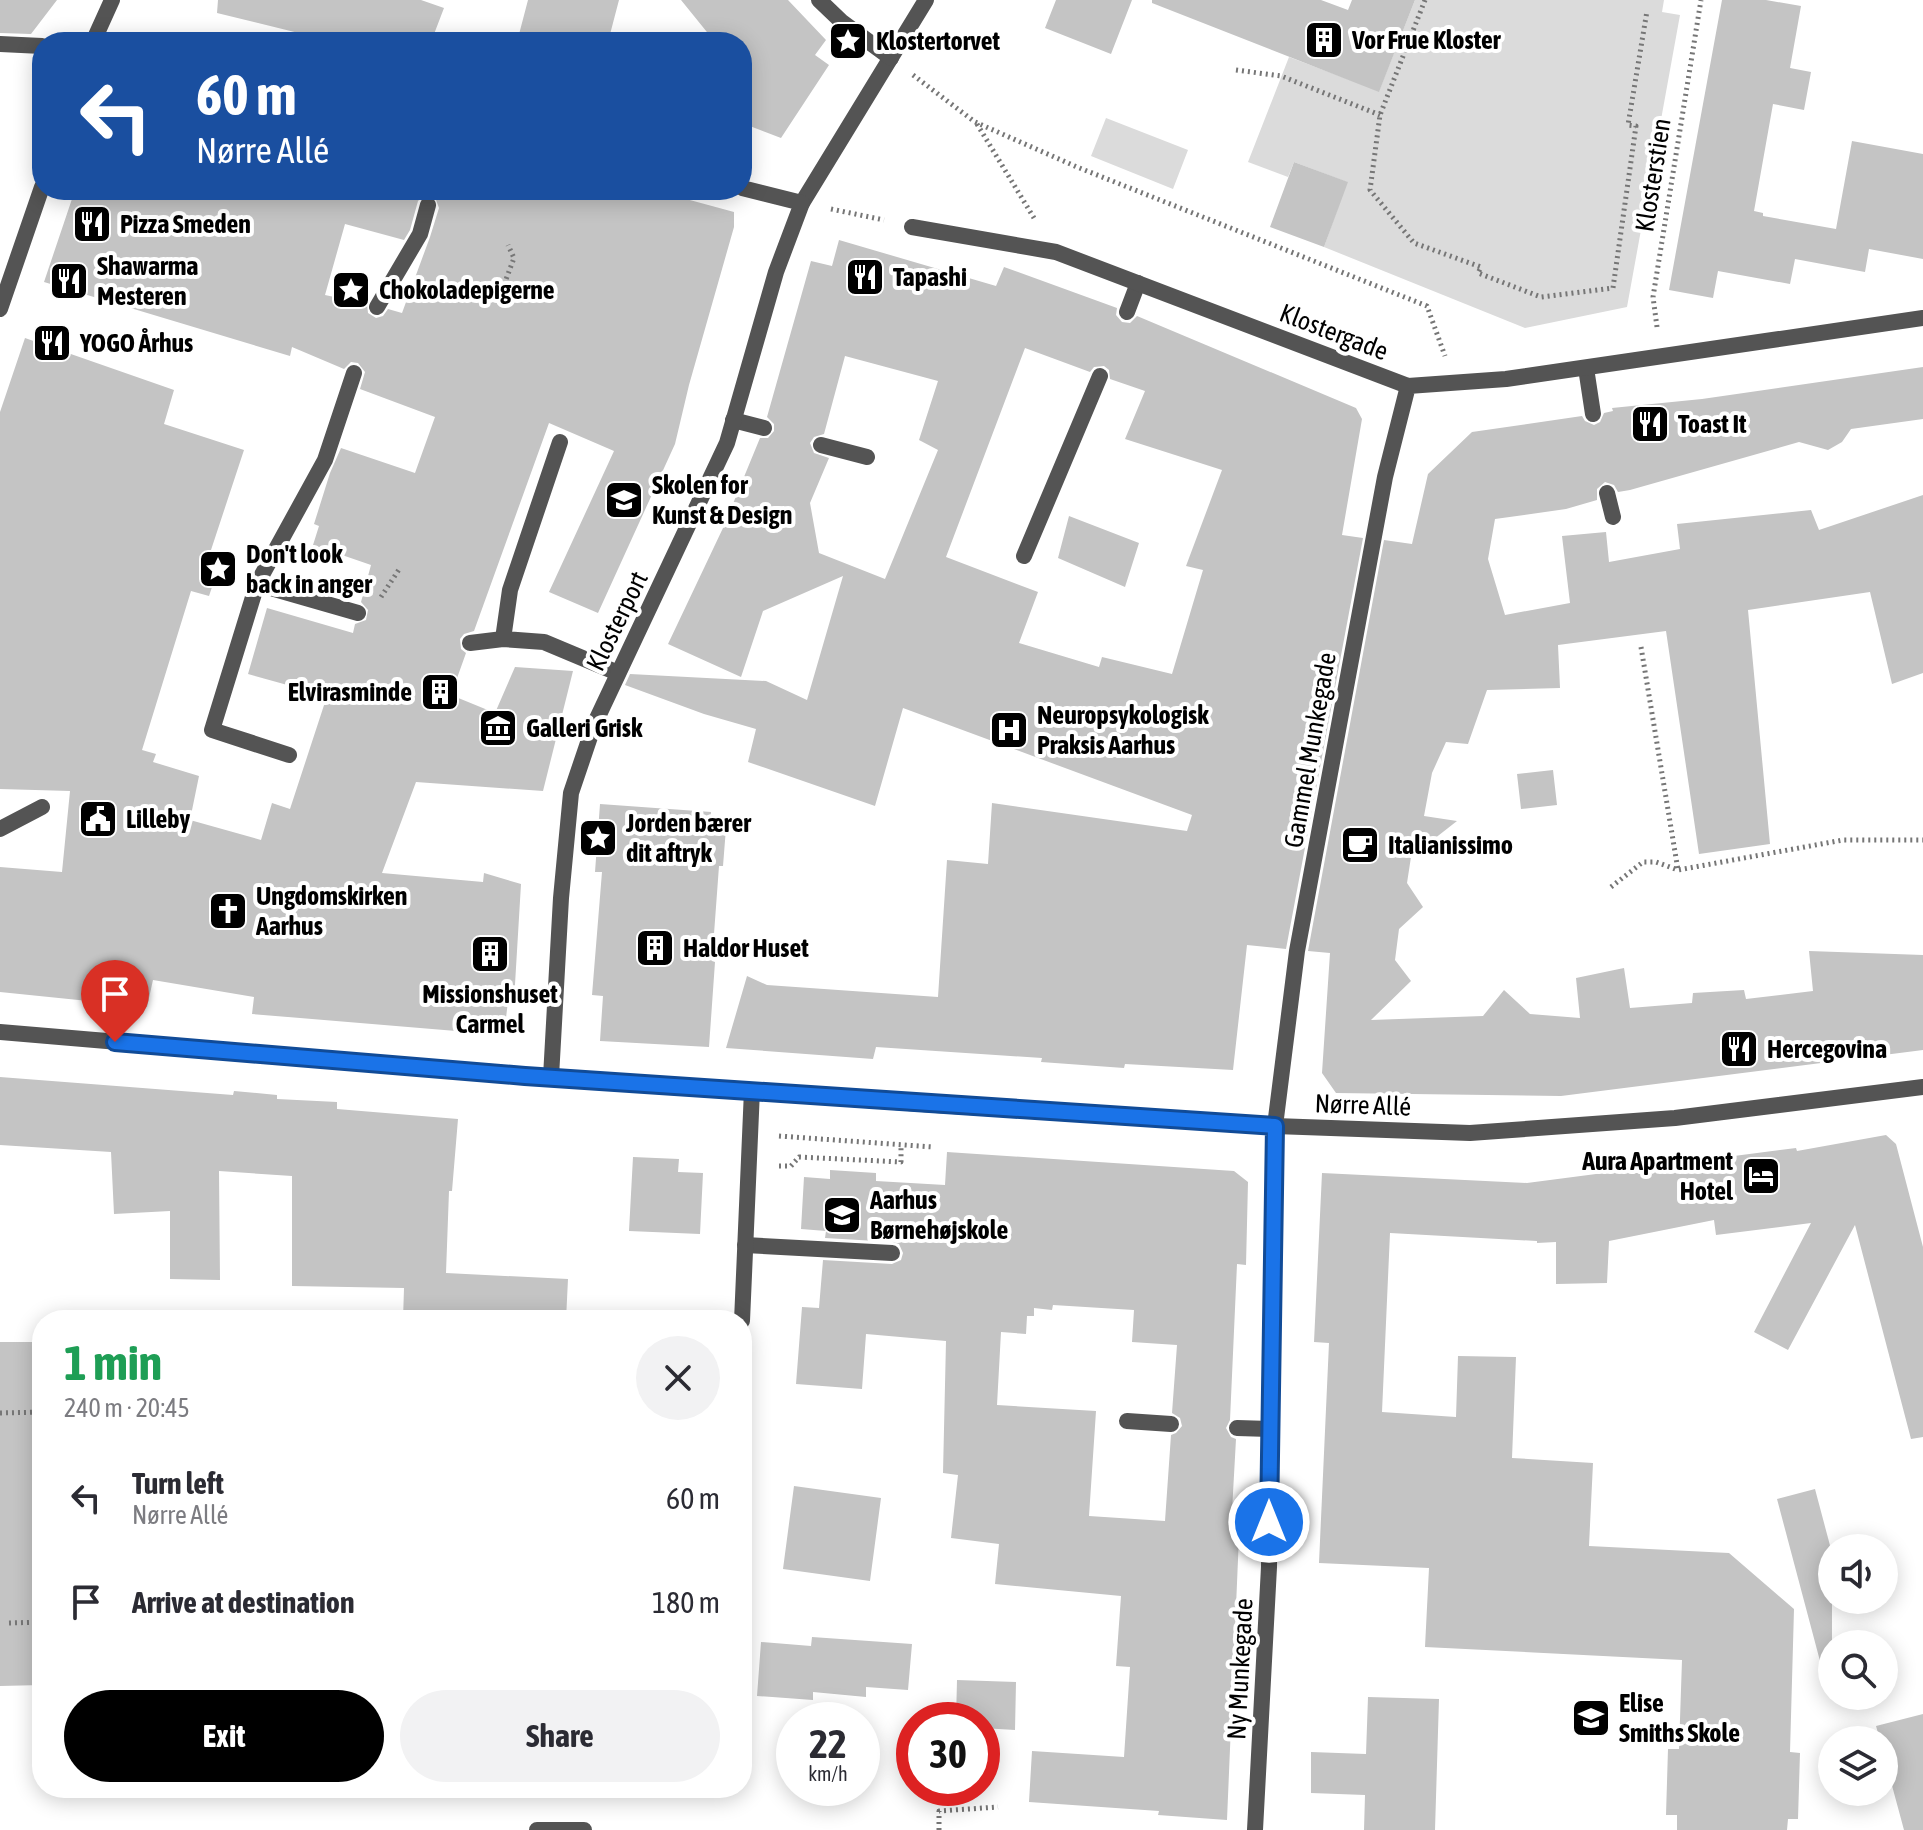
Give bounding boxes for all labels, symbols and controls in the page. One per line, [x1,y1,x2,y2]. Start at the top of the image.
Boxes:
building icon: Vor Frue Kloster [1303,19,1345,61]
place icon: Klostertorvet [827,20,869,62]
place label: Vor Frue Kloster [1351,25,1502,55]
place label: Klostertorvet [876,26,1001,56]
text: 60 m [196,63,297,127]
icon: left [64,64,168,168]
street label: Klosterstien [1629,116,1677,234]
text: Nørre Allé [196,129,329,171]
restaurant icon: Pizza Smeden [71,203,113,245]
place label: Pizza Smeden [120,209,251,239]
place label: Shawarma Mesteren [97,251,198,311]
restaurant icon: Tapashi [844,256,886,298]
restaurant icon: Shawarma Mesteren [48,260,90,302]
place label: Tapashi [893,262,967,292]
place icon: Chokoladepigerne [330,269,372,311]
place label: Chokoladepigerne [379,275,555,305]
street label: Klostergade [1276,298,1392,366]
restaurant icon: YOGO Århus [31,322,73,364]
place label: YOGO Århus [79,328,193,358]
restaurant icon: Toast It [1629,403,1671,445]
place label: Toast It [1678,409,1747,439]
place label: Skolen for Kunst & Design [652,470,792,530]
school or university icon: Skolen for Kunst & Design [603,479,645,521]
place label: Don't look back in anger [246,539,373,599]
place icon: Don't look back in anger [197,548,239,590]
street label: Klosterport [580,566,654,676]
street label: Gammel Munkegade [1278,650,1342,850]
building icon: Elvirasminde [419,671,461,713]
place label: Elvirasminde [288,677,412,707]
place label: Neuropsykologisk Praksis Aarhus [1037,700,1209,760]
museum icon: Galleri Grisk [477,707,519,749]
hospital icon: Neuropsykologisk Praksis Aarhus [988,709,1030,751]
place label: Galleri Grisk [526,713,643,743]
public building icon: Lilleby [77,798,119,840]
place label: Lilleby [126,804,190,834]
place label: Jorden bærer dit aftryk [625,808,752,868]
place icon: Jorden bærer dit aftryk [577,817,619,859]
cafe icon: Italianissimo [1339,824,1381,866]
place label: Italianissimo [1388,830,1513,860]
place label: Ungdomskirken Aarhus [255,881,407,941]
church icon: Ungdomskirken Aarhus [207,890,249,932]
building icon: Haldor Huset [634,927,676,969]
building icon: Missionshuset Carmel [469,933,511,975]
place label: Haldor Huset [683,933,809,963]
pin [81,960,149,1042]
icon: arrive [93,972,137,1016]
place label: Missionshuset Carmel [422,979,558,1039]
restaurant icon: Hercegovina [1718,1028,1760,1070]
place label: Hercegovina [1767,1034,1887,1064]
street label: Nørre Allé [1314,1088,1412,1122]
place label: Aura Apartment Hotel [1581,1146,1734,1206]
hotel icon: Aura Apartment Hotel [1740,1155,1782,1197]
place label: Aarhus Børnehøjskole [869,1185,1008,1245]
school or university icon: Aarhus Børnehøjskole [821,1194,863,1236]
text: 1 min [64,1335,162,1390]
button: close [636,1336,720,1420]
text: 240 m · 20:45 [64,1393,190,1423]
text: Turn left [132,1466,224,1500]
icon: left [64,1476,108,1520]
position arrow [1227,1480,1311,1564]
text: 60 m [666,1481,720,1515]
text: Nørre Allé [132,1500,228,1530]
map controls [1818,1534,1898,1806]
button: sound [1818,1534,1898,1614]
icon: arrive [64,1580,108,1624]
text: Arrive at destination [132,1585,354,1619]
text: 180 m [652,1585,720,1619]
street label: Ny Munkegade [1221,1597,1259,1741]
button: search [1818,1630,1898,1710]
place label: Elise Smiths Skole [1619,1688,1740,1748]
button: Exit [64,1690,384,1782]
button: Share [400,1690,720,1782]
school or university icon: Elise Smiths Skole [1570,1697,1612,1739]
speed limit sign: 30 [896,1702,1000,1806]
text: 22 [809,1721,847,1766]
button: layers [1818,1726,1898,1806]
text: km/h [808,1762,848,1785]

